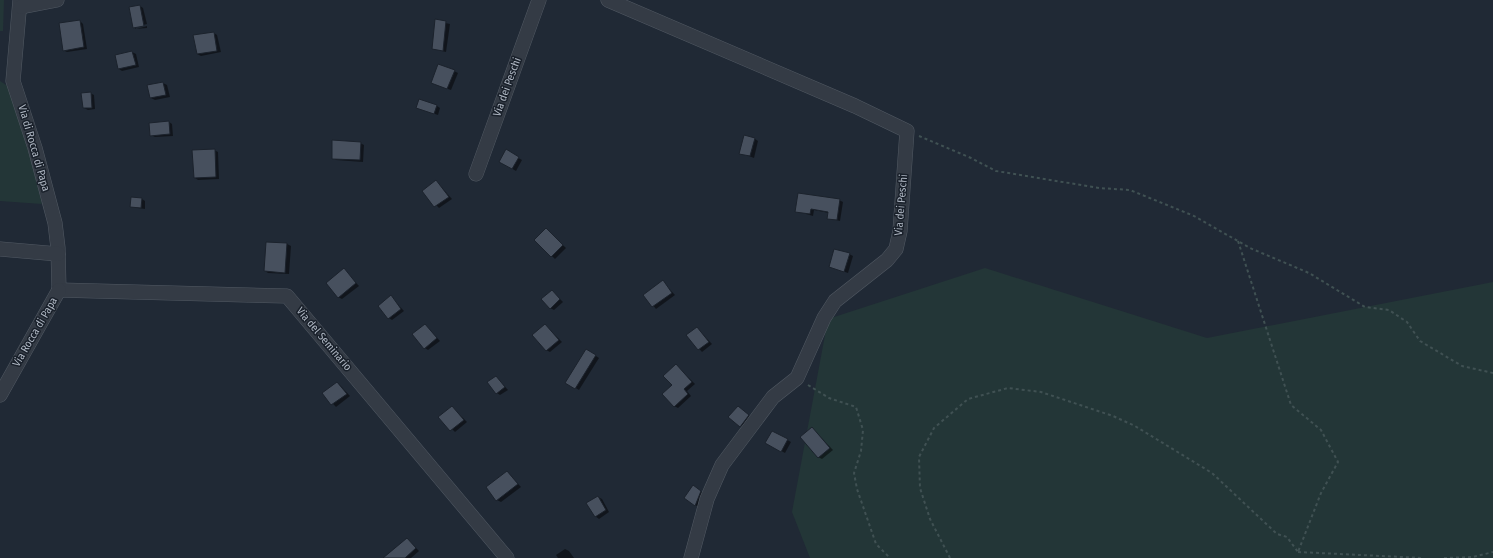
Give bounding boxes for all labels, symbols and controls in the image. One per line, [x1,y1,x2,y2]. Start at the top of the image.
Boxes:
street label: Via dei Peschi [490,56,524,118]
street label: Via di Rocca di Papa [15,103,53,193]
street label: Via dei Peschi [892,173,910,236]
street label: Via Rocca di Papa [10,295,60,369]
street label: Via del Seminario [294,305,354,374]

